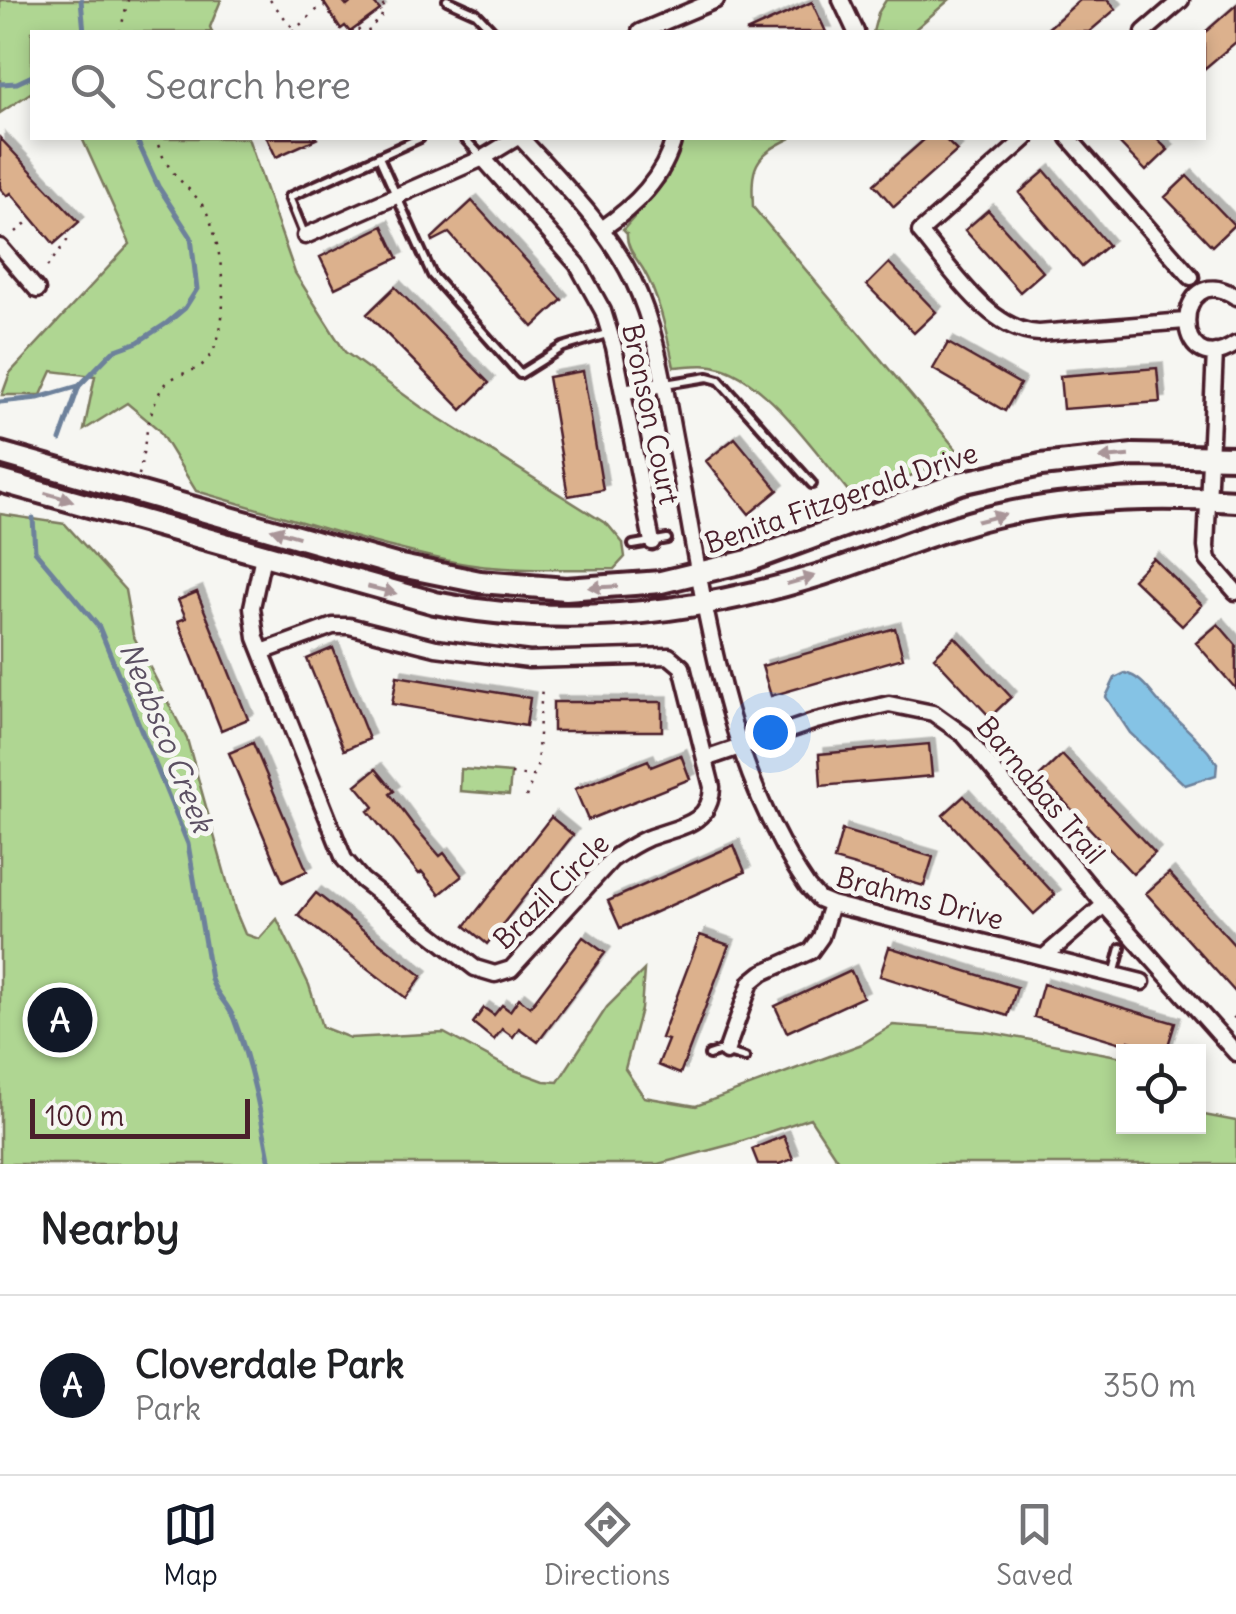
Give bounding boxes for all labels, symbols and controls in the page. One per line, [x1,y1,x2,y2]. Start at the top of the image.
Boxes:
search box [30,30,1206,140]
icon: search [65,58,120,113]
text: Search here [145,62,351,109]
street label: Bronson Court [614,320,688,508]
street label: Benita Fitzgerald Drive [700,434,982,562]
one-way arrow [1097,449,1129,465]
one-way arrow [44,490,75,505]
one-way arrow [976,510,1007,525]
one-way arrow [269,525,300,540]
one-way arrow [785,572,816,588]
one-way arrow [587,579,619,595]
one-way arrow [367,583,398,598]
water label: Neabsco Creek [112,636,223,839]
your location [745,707,796,758]
street label: Barnabas Trail [969,709,1113,871]
street label: Brazil Circle [485,825,617,957]
street label: Brahms Drive [832,858,1008,938]
pin: A [28,982,92,1058]
map controls [1116,1044,1206,1134]
button: locate [1116,1044,1206,1134]
scale bar [30,1094,250,1138]
text: 100 m [45,1098,124,1134]
text: Nearby [40,1203,179,1255]
text: Cloverdale Park [135,1341,404,1388]
text: A [62,1365,83,1406]
text: 350 m [1103,1365,1196,1406]
text: Park [135,1388,201,1429]
tab: Map [163,1497,218,1593]
tab: Directions [544,1497,670,1593]
tab: Saved [996,1497,1073,1593]

